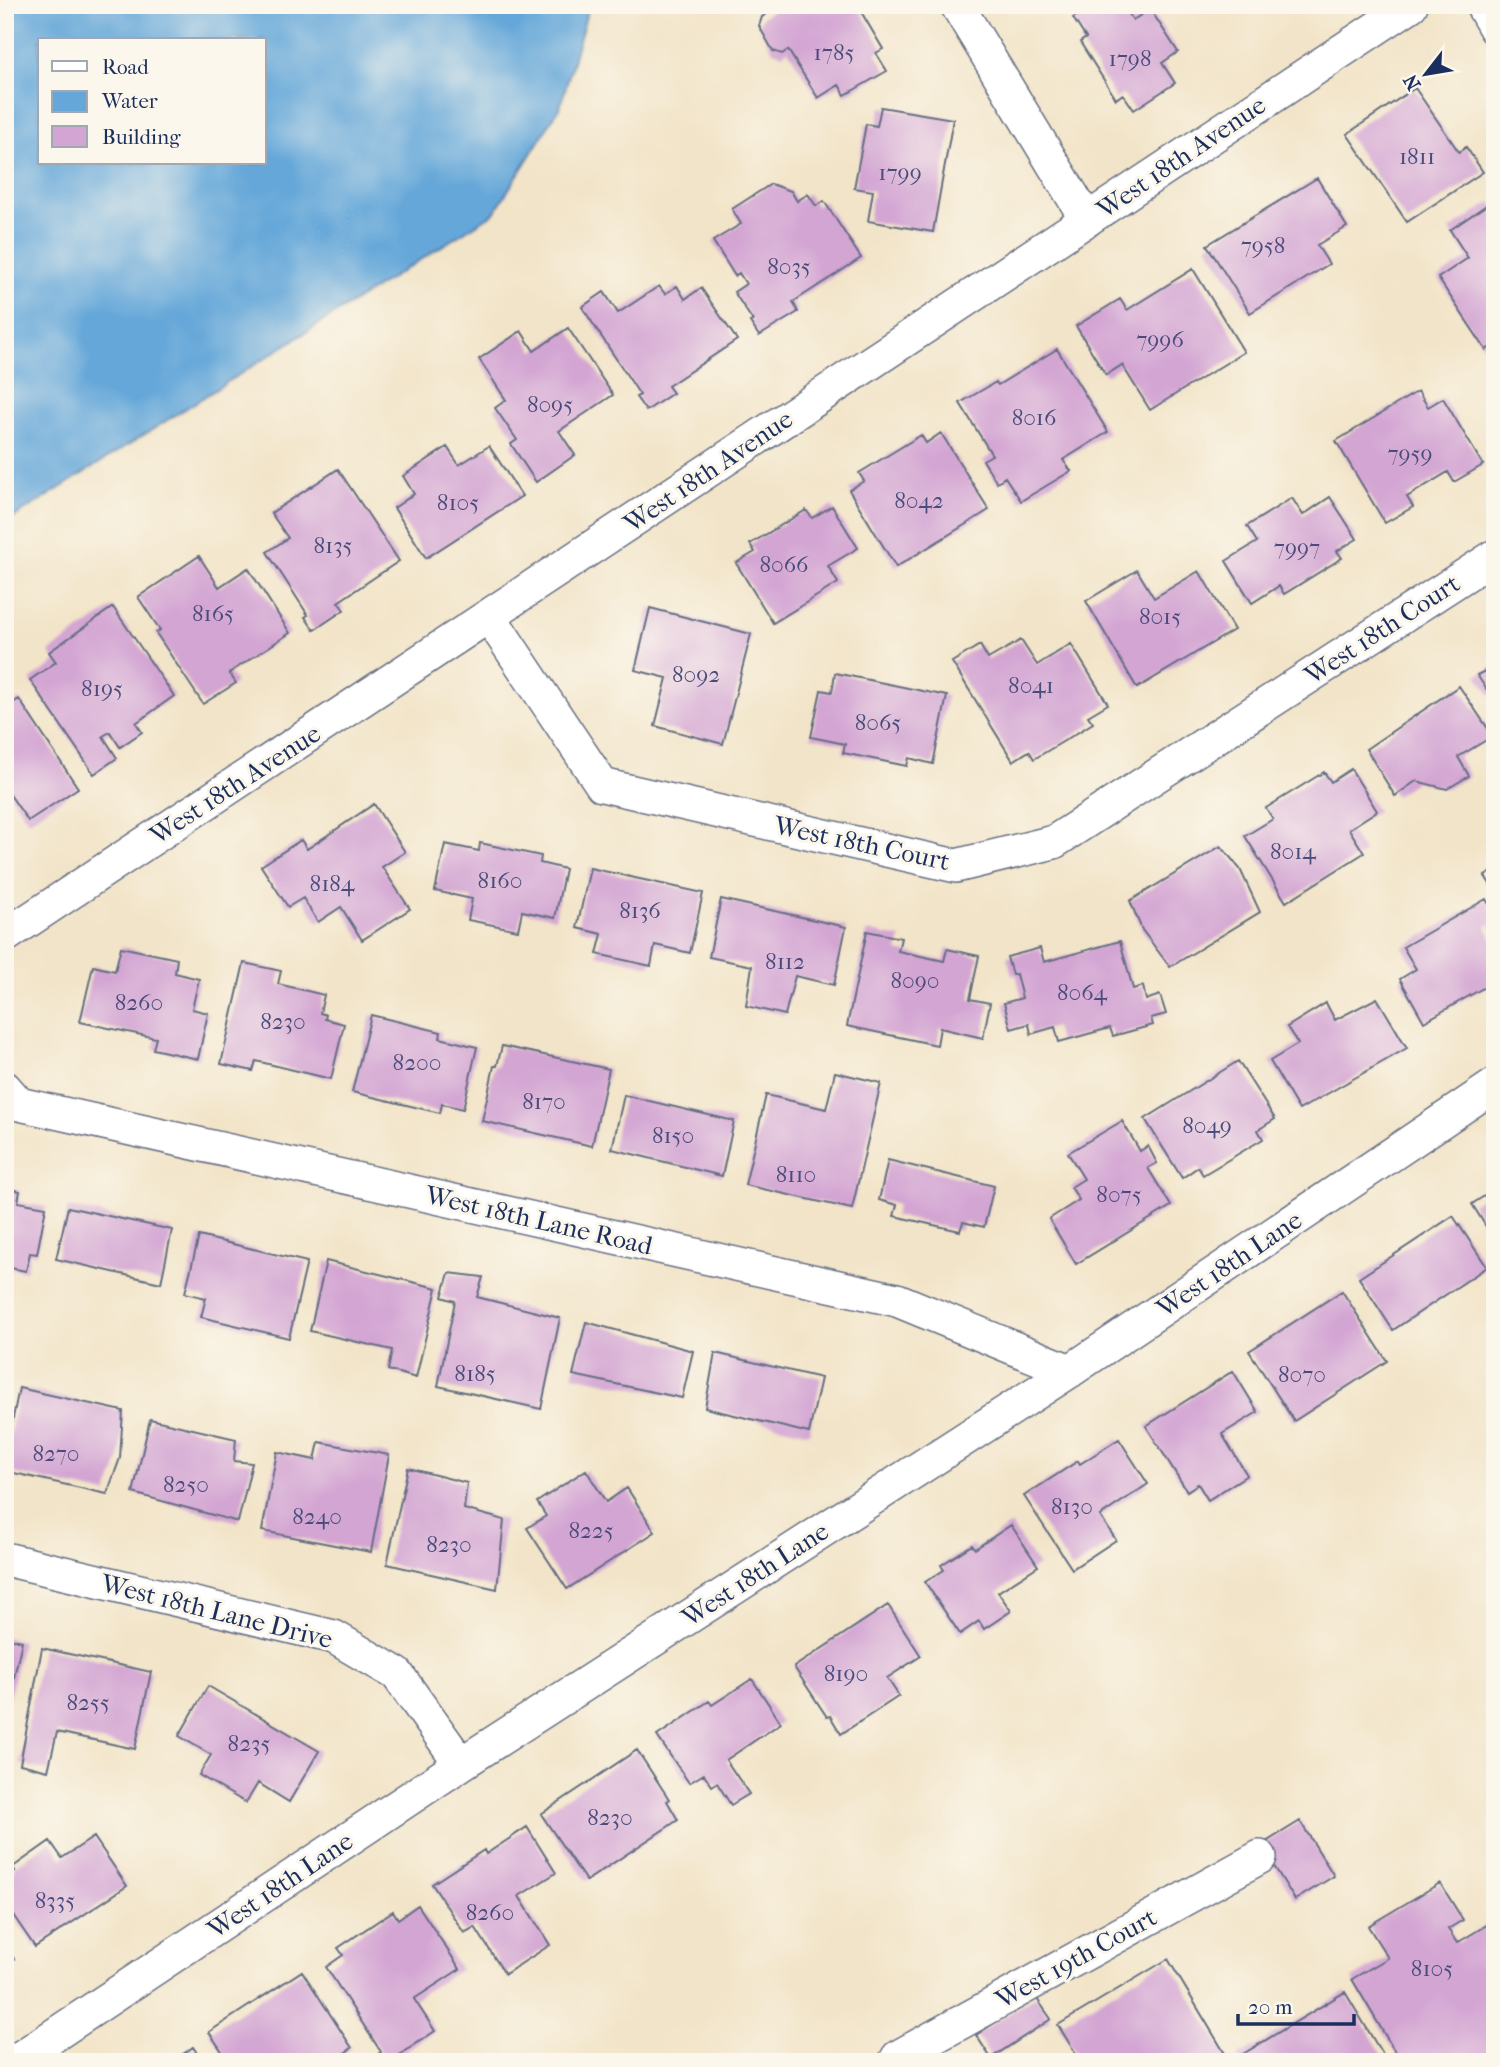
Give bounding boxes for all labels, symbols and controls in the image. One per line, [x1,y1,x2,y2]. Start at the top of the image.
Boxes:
legend [38,38,266,164]
north arrow [1392,38,1462,108]
house number: 1785 [814,39,854,66]
house number: 1798 [1109,45,1151,72]
text: Road [102,55,149,79]
text: N [1399,70,1425,94]
text: Water [101,89,158,113]
street label: West 18th Avenue [1090,89,1272,226]
text: Building [102,125,181,149]
house number: 1811 [1399,143,1435,170]
house number: 1799 [878,159,922,186]
house number: 7958 [1241,232,1285,259]
house number: 8035 [767,253,811,280]
house number: 7996 [1136,326,1184,353]
house number: 8095 [527,391,573,418]
street label: West 18th Avenue [617,403,799,540]
house number: 8016 [1012,404,1057,431]
house number: 7959 [1387,440,1433,467]
house number: 8042 [894,487,944,514]
house number: 8105 [437,489,479,516]
house number: 8135 [313,532,353,559]
house number: 7997 [1274,534,1320,561]
house number: 8066 [759,551,809,578]
street label: West 18th Court [1298,567,1466,692]
house number: 8165 [192,600,234,627]
house number: 8015 [1139,603,1181,630]
house number: 8092 [672,661,720,688]
house number: 8041 [1008,672,1054,699]
house number: 8195 [81,675,123,702]
house number: 8065 [855,709,901,736]
street label: West 18th Avenue [143,718,326,852]
street label: West 18th Court [770,810,953,877]
house number: 8014 [1270,838,1317,865]
house number: 8160 [478,867,522,894]
house number: 8184 [310,870,356,897]
house number: 8136 [619,897,661,924]
house number: 8112 [765,948,805,975]
house number: 8090 [891,967,940,994]
house number: 8064 [1057,979,1109,1006]
house number: 8260 [115,989,163,1016]
house number: 8230 [260,1008,306,1035]
house number: 8200 [393,1049,441,1076]
house number: 8170 [522,1088,566,1115]
house number: 8049 [1182,1112,1232,1139]
house number: 8150 [652,1122,694,1149]
house number: 8110 [776,1161,816,1188]
street label: West 18th Lane Road [421,1179,656,1262]
house number: 8075 [1096,1181,1142,1208]
street label: West 18th Lane [1150,1204,1308,1325]
house number: 8185 [454,1360,496,1387]
house number: 8070 [1278,1361,1326,1388]
house number: 8270 [32,1440,80,1467]
house number: 8250 [163,1471,209,1498]
house number: 8130 [1051,1493,1093,1520]
house number: 8240 [292,1503,342,1530]
street label: West 18th Lane [675,1515,834,1634]
house number: 8225 [568,1517,614,1544]
house number: 8230 [426,1531,472,1558]
street label: West 18th Lane Drive [97,1567,336,1655]
house number: 8190 [824,1660,868,1687]
house number: 8255 [66,1689,110,1716]
house number: 8235 [228,1730,270,1757]
house number: 8230 [587,1804,633,1831]
street label: West 18th Lane [201,1825,359,1946]
house number: 8335 [35,1887,75,1914]
house number: 8260 [466,1899,514,1926]
street label: West 19th Court [990,1901,1163,2016]
house number: 8105 [1411,1955,1453,1982]
scale bar [1238,1983,1353,2027]
text: 20 m [1248,1995,1293,2019]

